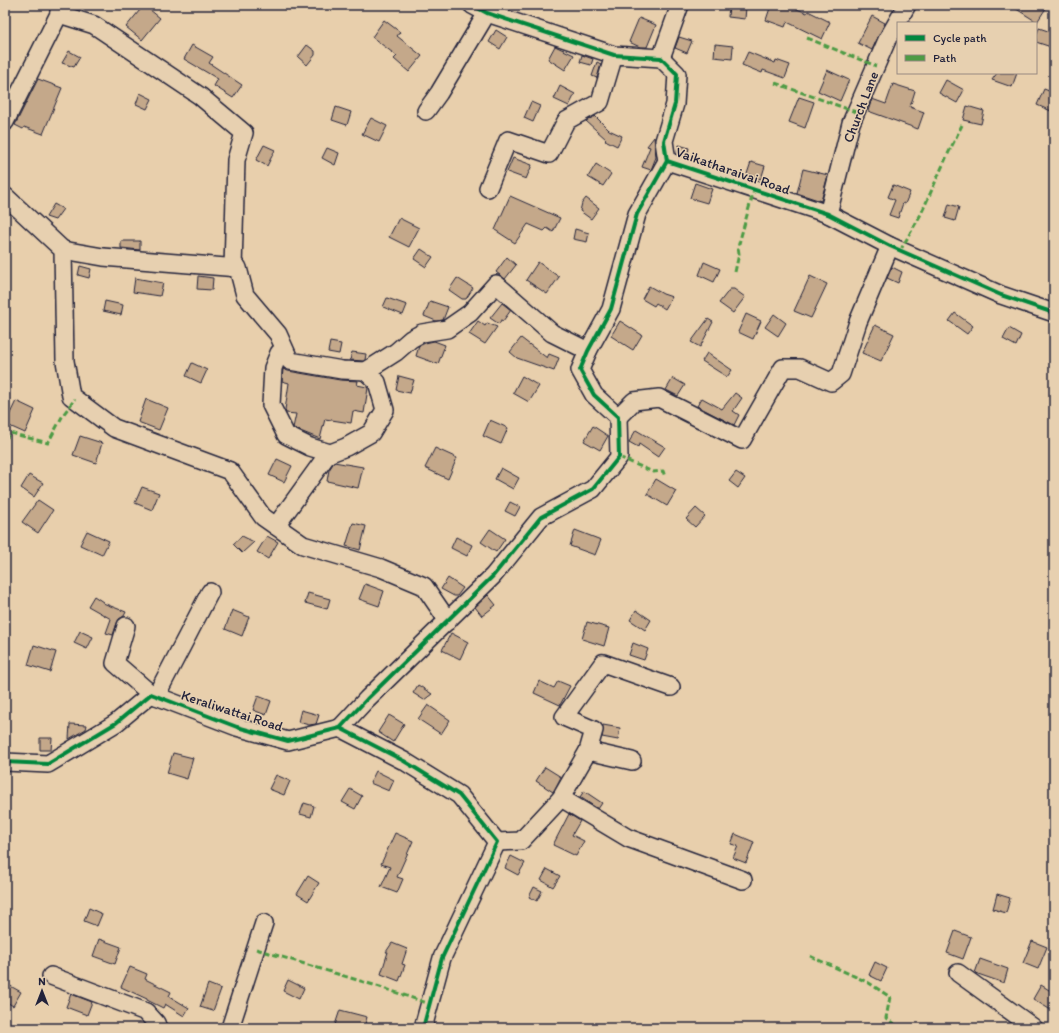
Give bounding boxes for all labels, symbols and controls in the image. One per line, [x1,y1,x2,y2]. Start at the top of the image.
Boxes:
legend [897,22,1037,74]
text: Cycle path [933,31,987,45]
text: Path [933,51,956,65]
street label: Church Lane [840,69,882,145]
street label: Vaikatharaivai Road [673,143,793,199]
street label: Keraliwattai Road [179,687,285,736]
north arrow [22,971,62,1011]
text: N [38,975,46,988]

